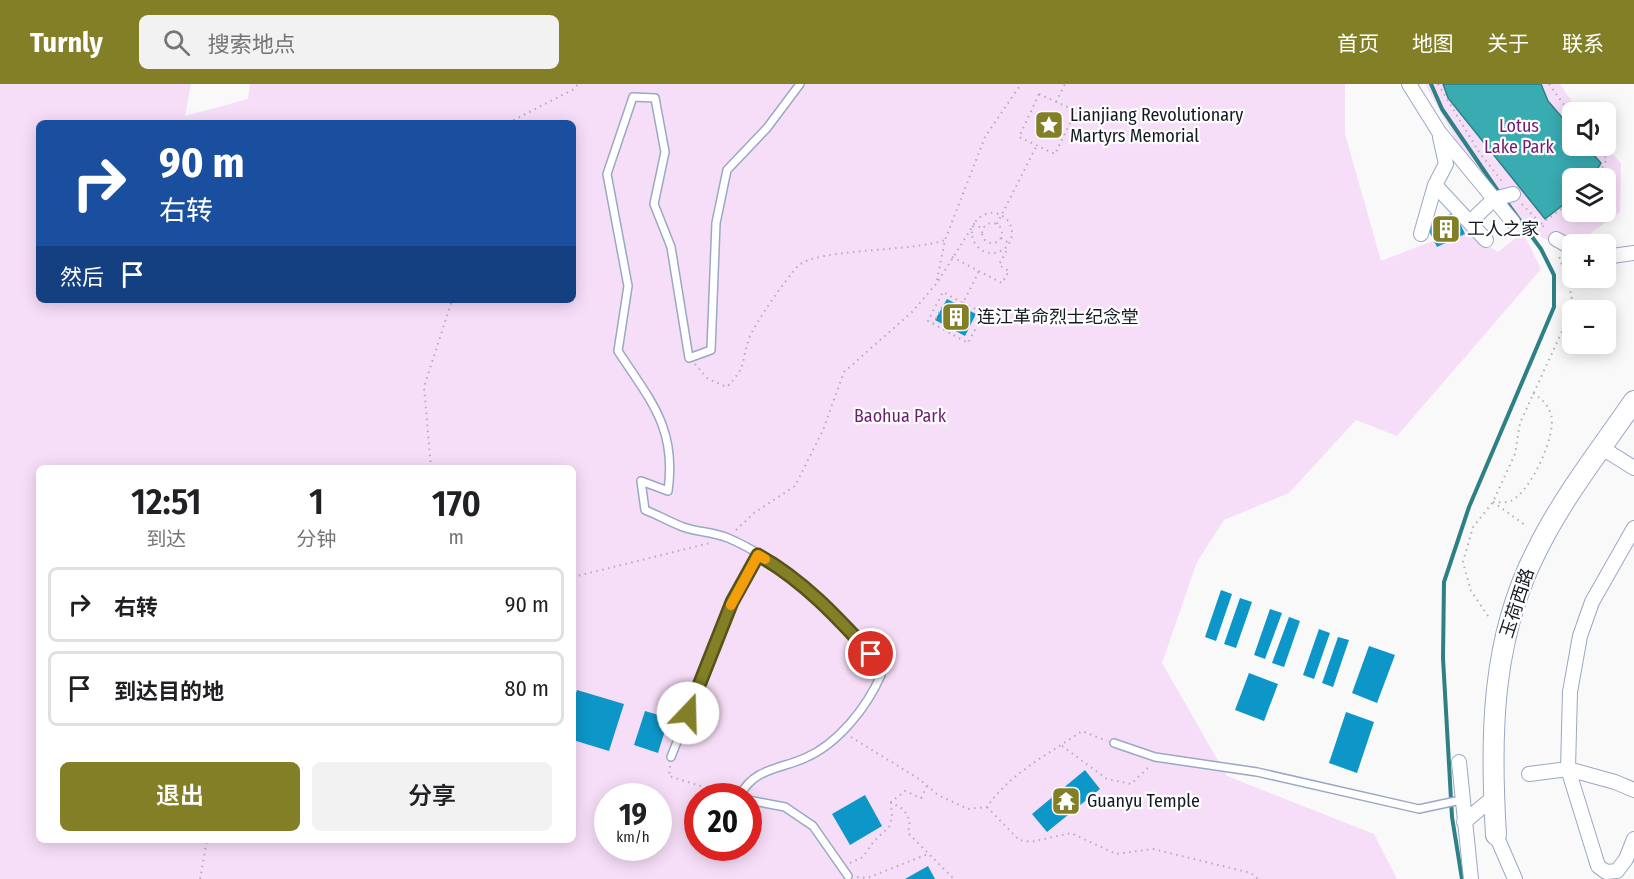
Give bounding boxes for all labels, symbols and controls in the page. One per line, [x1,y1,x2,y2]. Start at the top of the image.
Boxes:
search box [139,15,559,69]
text: Turnly [30,26,103,59]
icon: search [160,26,193,59]
text: 搜索地点 [208,31,296,58]
text: 首页 [1337,31,1379,57]
text: 地图 [1412,31,1454,57]
text: 关于 [1487,31,1529,57]
text: 联系 [1562,31,1604,57]
map controls [1562,102,1616,354]
button: sound [1562,102,1616,156]
place label: Lianjiang Revolutionary Martyrs Memorial [1070,104,1243,147]
place icon: Lianjiang Revolutionary Martyrs Memorial [1033,109,1065,141]
park label: Lotus Lake Park [1484,115,1555,158]
text: 90 m [159,138,244,188]
icon: right [60,144,138,222]
button: layers [1562,168,1616,222]
text: 右转 [159,195,213,227]
building icon: 工人之家 [1430,213,1462,245]
place label: 工人之家 [1467,218,1539,240]
button: + [1562,234,1616,288]
icon: arrive [116,258,149,291]
text: 然后 [60,264,104,291]
button: − [1562,300,1616,354]
building icon: 连江革命烈士纪念堂 [940,301,972,333]
place label: 连江革命烈士纪念堂 [977,306,1139,328]
park label: Baohua Park [854,405,947,427]
text: 12:51 [131,480,201,524]
text: 1 [309,480,324,524]
text: 170 [432,482,481,526]
text: m [449,525,464,549]
text: 到达 [146,527,186,551]
text: 分钟 [297,527,337,551]
street label: 玉荷西路 [1495,565,1539,641]
icon: right [63,588,96,621]
text: 90 m [505,591,549,618]
text: 右转 [114,594,158,621]
pin [845,628,896,679]
icon: arrive [854,637,887,670]
icon: arrive [63,672,96,705]
text: 80 m [504,675,549,702]
text: 到达目的地 [114,678,224,705]
position arrow [656,681,720,745]
button: 退出 [60,762,300,831]
button: 分享 [312,762,552,831]
speed limit sign: 20 [684,783,762,861]
temple icon: Guanyu Temple [1050,785,1082,817]
place label: Guanyu Temple [1087,790,1200,812]
text: 19 [619,797,647,833]
text: km/h [616,828,650,846]

